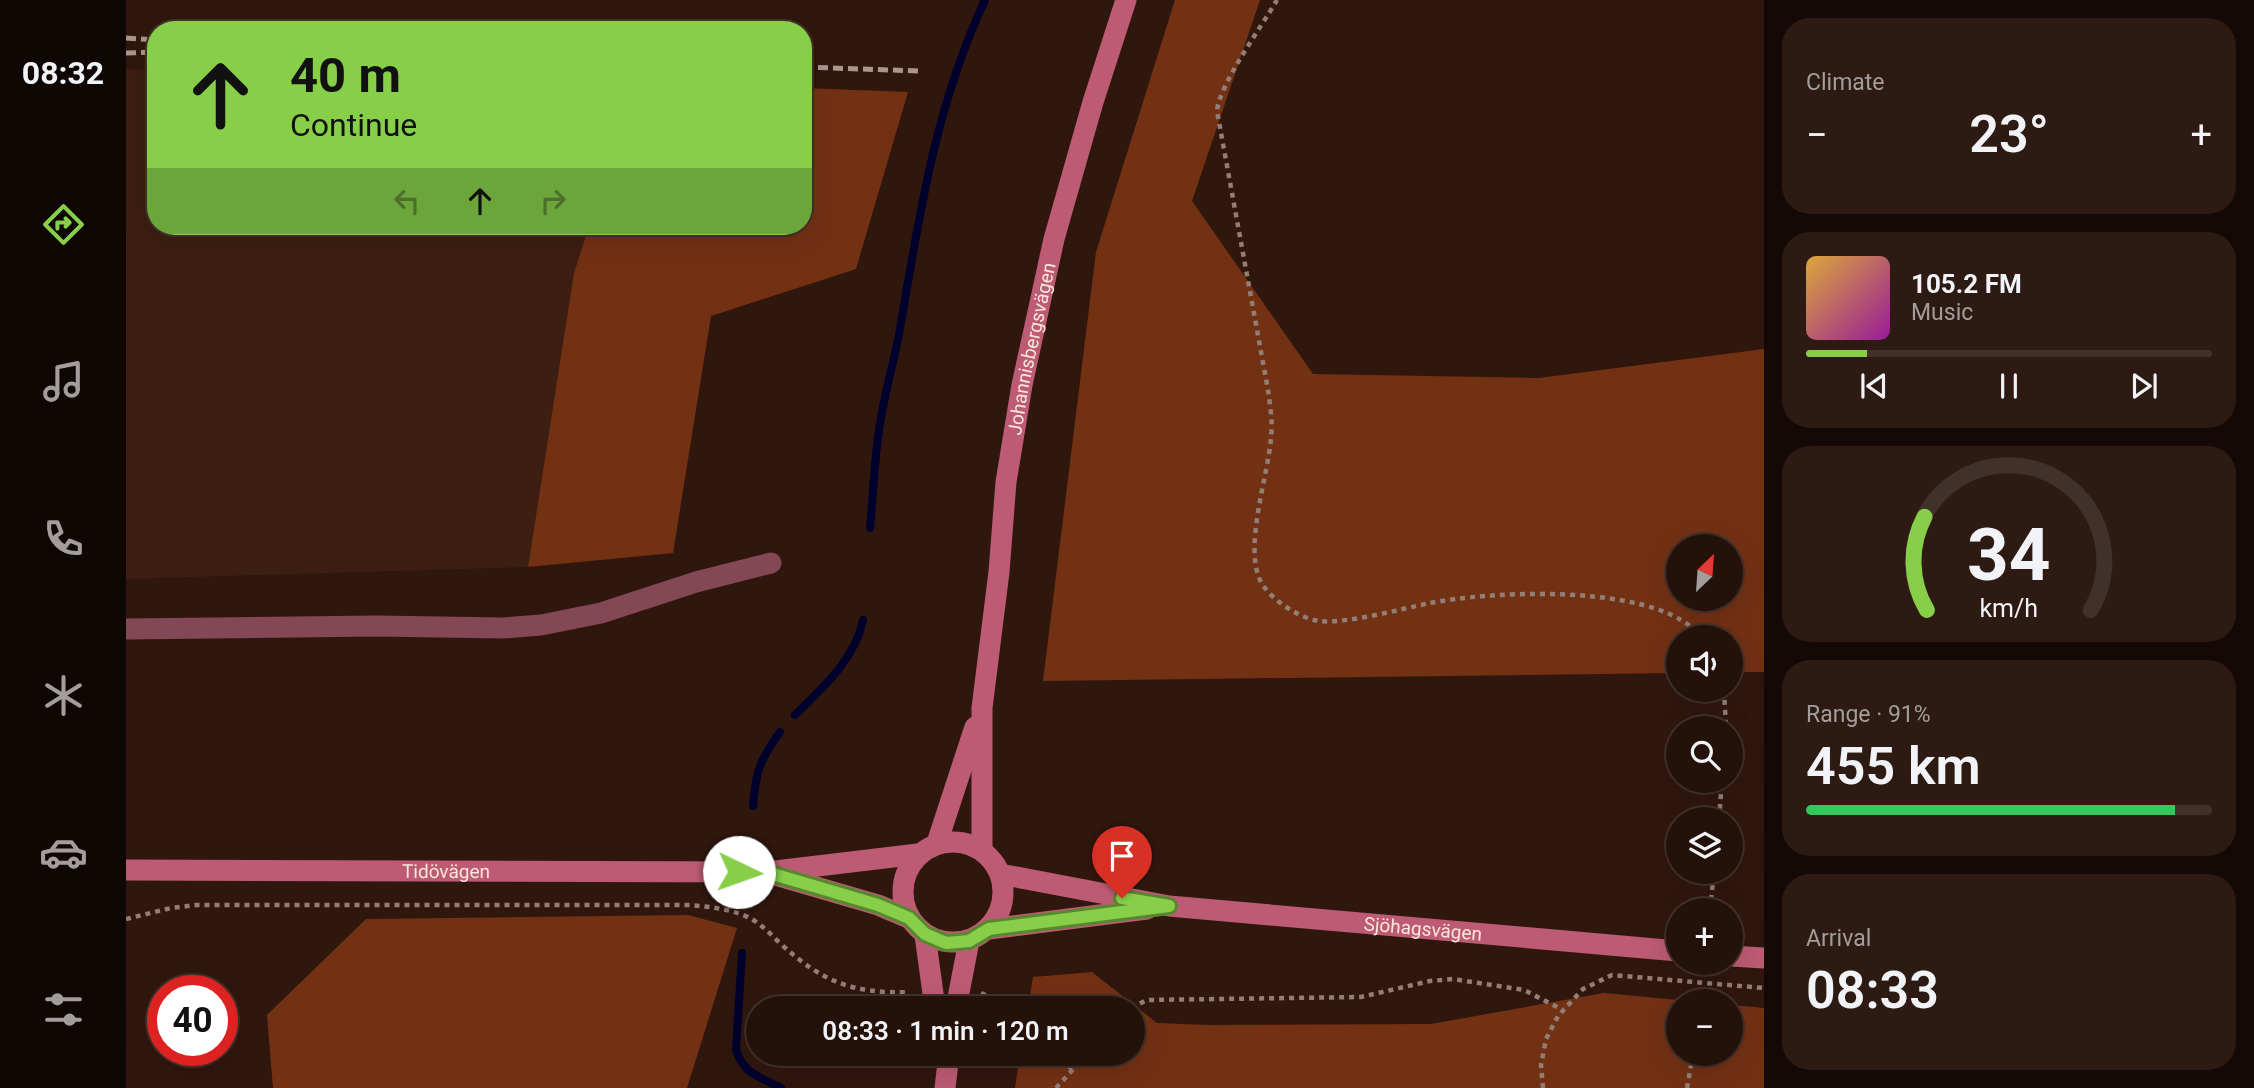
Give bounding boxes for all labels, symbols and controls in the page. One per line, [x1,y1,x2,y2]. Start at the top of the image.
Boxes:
text: 40 m [290,47,401,104]
icon: ahead [175,49,266,140]
text: 08:32 [22,54,104,92]
text: Climate [1806,69,1885,96]
text: 23° [1969,104,2049,165]
text: Continue [290,106,417,144]
text: − [1806,113,1828,157]
text: + [2190,113,2212,157]
icon: left [388,182,426,220]
icon: ahead [461,182,499,220]
icon: right [534,182,572,220]
icon: directions [39,200,88,249]
street label: Johannisbergsvägen [1002,260,1060,437]
text: 105.2 FM [1911,269,2022,299]
text: Music [1911,299,1973,326]
icon: music [39,357,88,406]
icon: previous [1855,367,1893,405]
icon: pause [1990,367,2028,405]
icon: next [2125,367,2163,405]
text: 34 [1967,512,2051,598]
icon: phone [39,514,88,563]
north arrow [1666,534,1743,611]
map controls [1666,534,1743,1066]
text: km/h [1980,594,2038,623]
button: sound [1666,625,1743,702]
icon: climate [39,671,88,720]
text: Range · 91% [1806,701,1931,728]
button: search [1666,716,1743,793]
text: 455 km [1806,736,1981,797]
button: layers [1666,807,1743,884]
pin [1092,826,1152,898]
icon: car [39,828,88,877]
position arrow [702,835,776,909]
icon: arrive [1103,837,1141,875]
street label: Tidövägen [402,859,490,883]
button: + [1666,898,1743,975]
street label: Sjöhagsvägen [1363,912,1483,945]
text: Arrival [1806,925,1871,952]
text: 08:33 [1806,960,1939,1021]
speed limit sign: 40 [147,975,238,1066]
icon: filters [39,985,88,1034]
button: − [1666,989,1743,1066]
text: 08:33 · 1 min · 120 m [822,1016,1069,1046]

